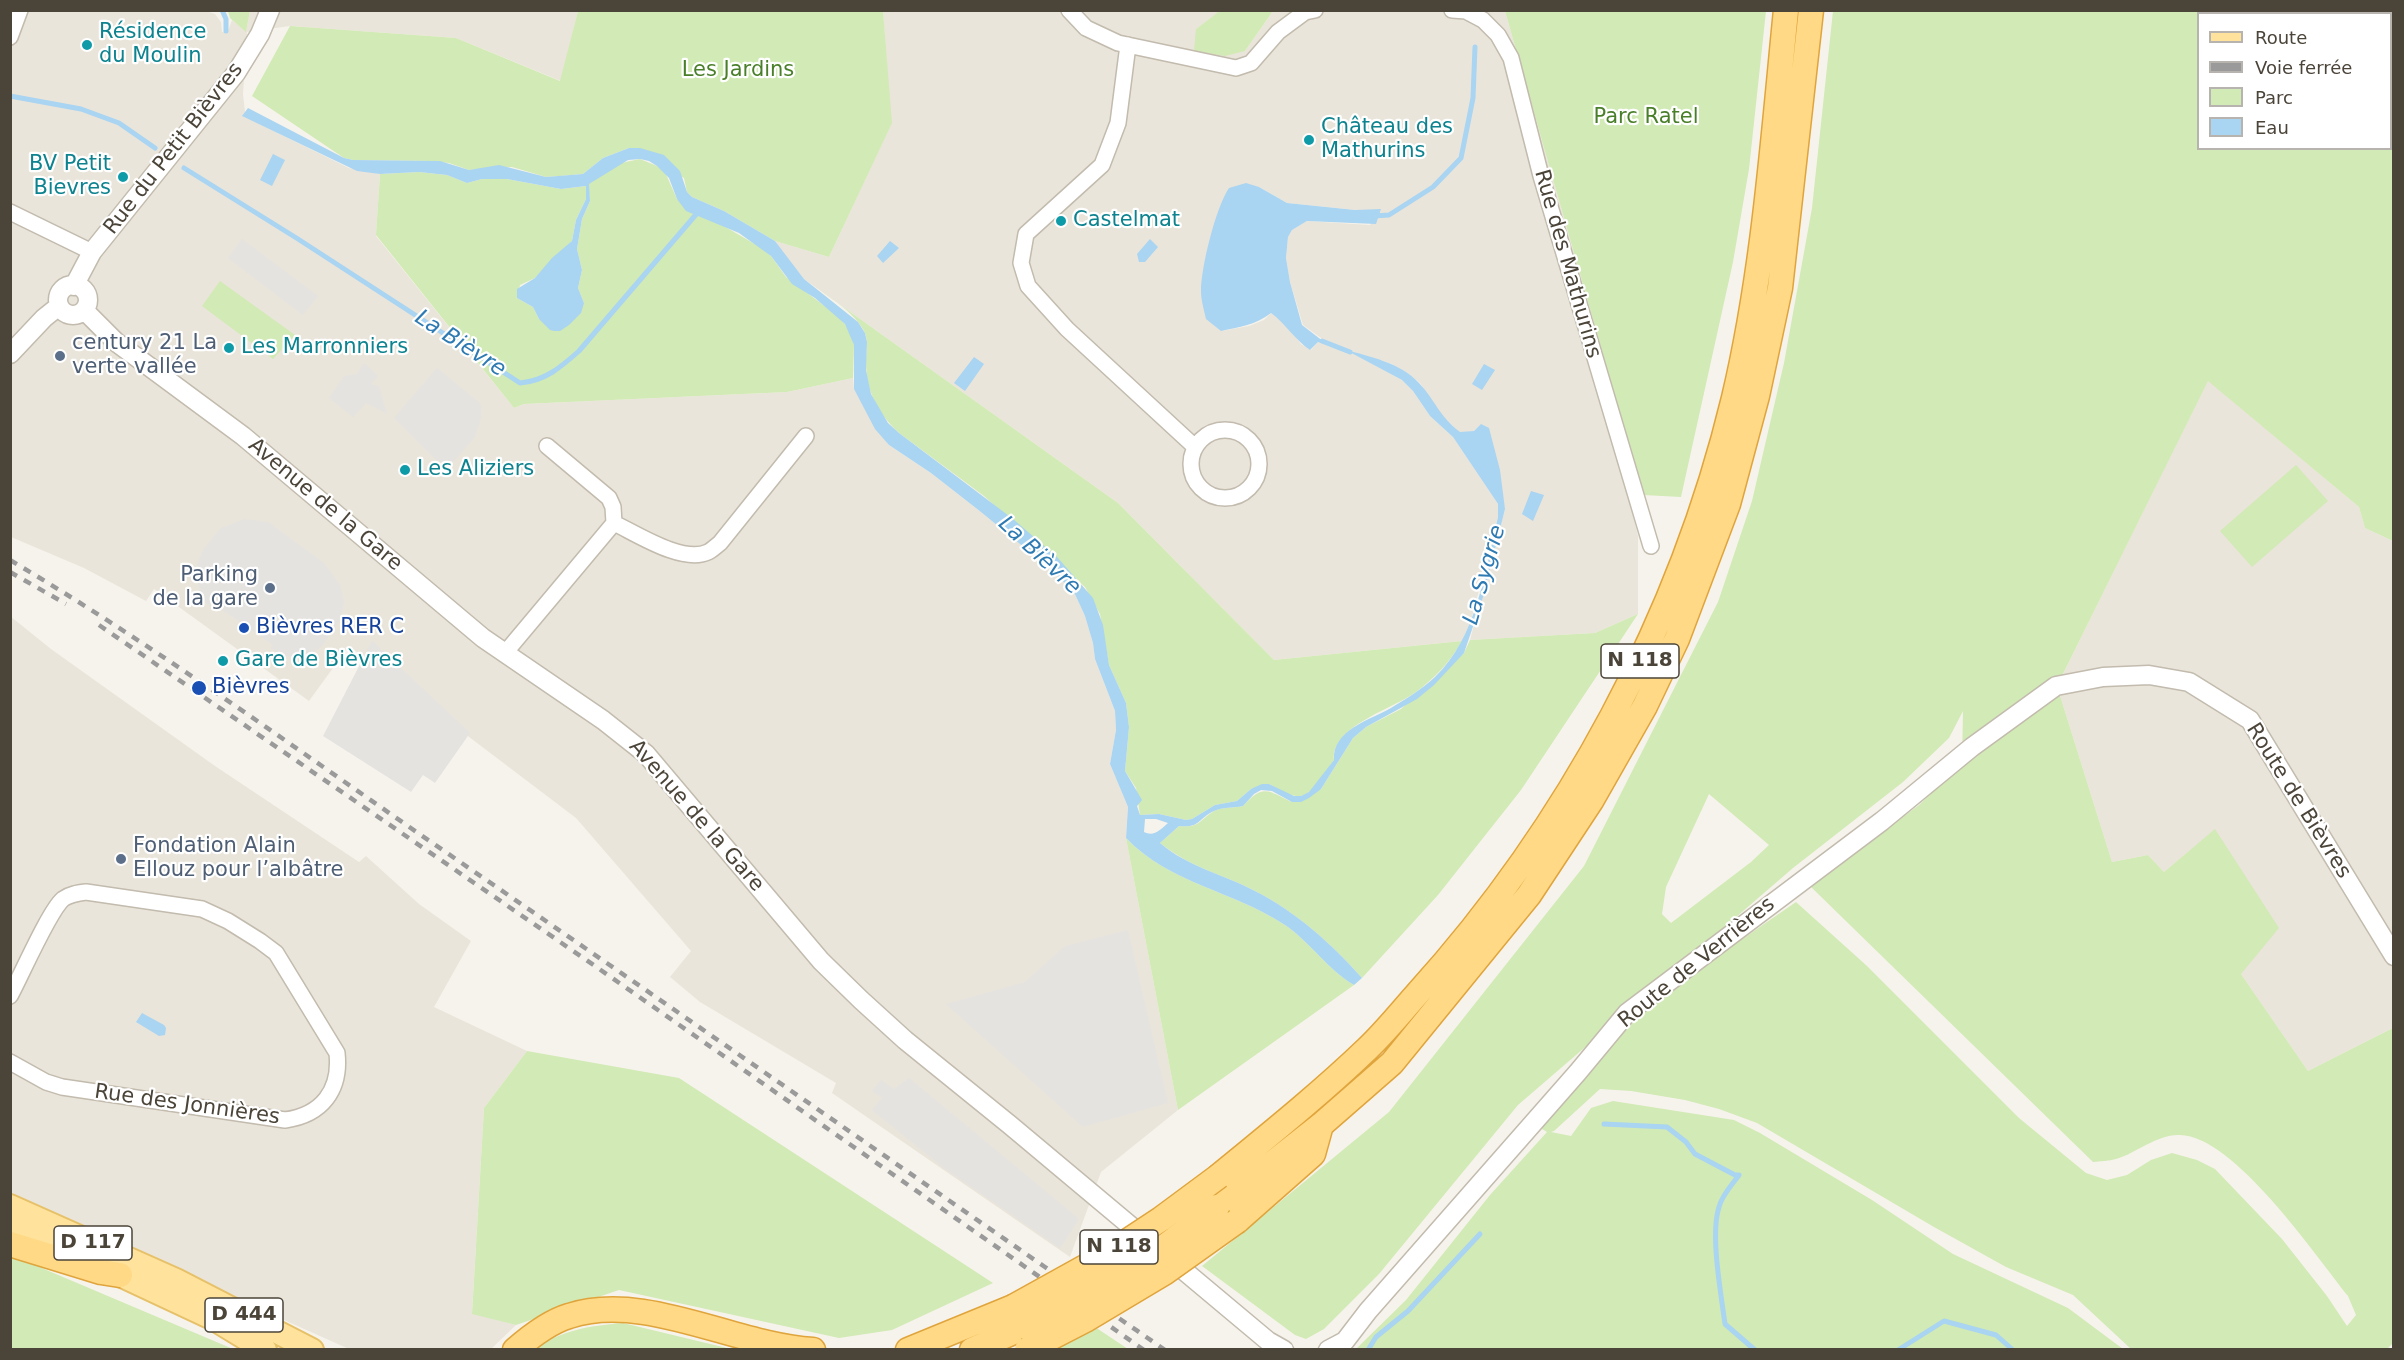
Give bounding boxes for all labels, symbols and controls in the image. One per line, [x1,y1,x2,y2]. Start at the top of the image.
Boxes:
legend [2197,12,2392,150]
place label: Résidence du Moulin [99,20,206,70]
text: Route [2255,27,2307,48]
marker: Résidence du Moulin [80,38,94,52]
text: Voie ferrée [2255,57,2352,78]
street label: Rue du Petit Bièvres [99,58,249,240]
park label: Les Jardins [682,58,794,84]
text: Parc [2255,87,2293,108]
park label: Parc Ratel [1594,105,1698,131]
place label: Château des Mathurins [1321,115,1453,165]
text: Eau [2255,117,2289,138]
marker: Château des Mathurins [1302,133,1316,147]
place label: BV Petit Bievres [29,152,111,202]
street label: Rue des Mathurins [1528,167,1606,361]
marker: BV Petit Bievres [116,170,130,184]
place label: Castelmat [1073,208,1180,234]
marker: Castelmat [1054,214,1068,228]
water label: La Bièvre [410,305,510,383]
place label: century 21 La verte vallée [72,331,217,381]
place label: Les Marronniers [241,335,408,361]
marker: Les Marronniers [222,341,236,355]
marker: century 21 La verte vallée [53,349,67,363]
street label: Avenue de la Gare [243,433,407,577]
place label: Les Aliziers [417,457,534,483]
marker: Les Aliziers [398,463,412,477]
water label: La Bièvre [992,511,1086,601]
water label: La Sygrie [1458,522,1512,628]
place label: Parking de la gare [152,563,258,613]
marker: Parking de la gare [263,581,277,595]
place label: Bièvres RER C [256,615,404,641]
marker: Bièvres RER C [237,621,251,635]
road number: N 118 [1601,644,1679,678]
place label: Gare de Bièvres [235,648,402,674]
marker: Gare de Bièvres [216,654,230,668]
place label: Bièvres [212,675,290,701]
marker: Bièvres [190,679,208,697]
street label: Route de Bièvres [2240,719,2356,883]
street label: Avenue de la Gare [623,735,769,897]
place label: Fondation Alain Ellouz pour l’albâtre [133,834,343,884]
marker: Fondation Alain Ellouz pour l’albâtre [114,852,128,866]
street label: Route de Verrières [1614,892,1780,1034]
street label: Rue des Jonnières [93,1080,281,1130]
road number: D 117 [54,1226,132,1260]
road number: N 118 [1080,1230,1158,1264]
road number: D 444 [205,1298,283,1332]

